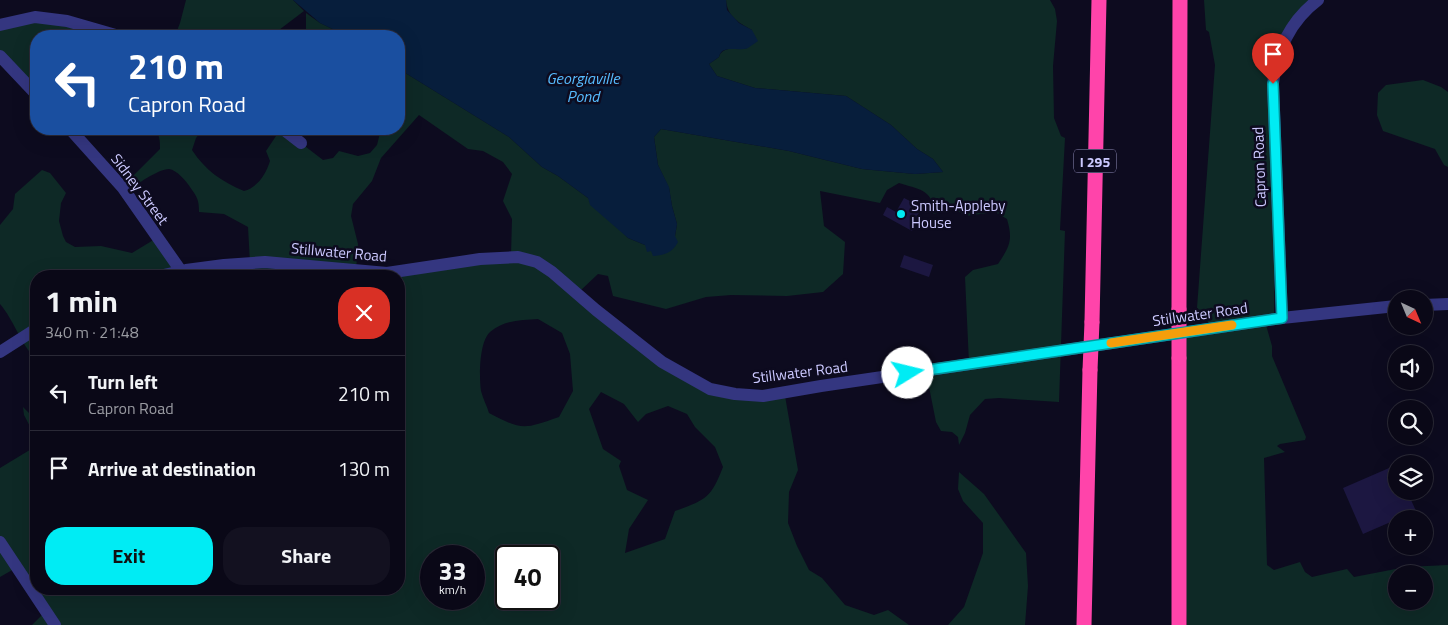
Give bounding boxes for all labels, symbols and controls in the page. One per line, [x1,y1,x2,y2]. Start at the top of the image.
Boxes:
pin [1252,33,1294,84]
text: 210 m [128,39,224,93]
icon: arrive [1259,40,1287,68]
icon: left [45,50,110,115]
water label: Georgiaville Pond [546,66,621,108]
text: Capron Road [128,87,246,121]
street label: Capron Road [1246,126,1272,208]
street label: Sidney Street [106,149,175,230]
road number: I 295 [1074,150,1116,172]
place label: Smith-Appleby House [911,194,1006,234]
marker: Smith-Appleby House [895,208,907,220]
street label: Stillwater Road [290,236,388,268]
text: 1 min [45,278,118,324]
button: close [338,287,390,339]
north arrow [1388,290,1432,335]
map controls [1388,290,1433,610]
street label: Stillwater Road [1151,296,1249,332]
text: 340 m · 21:48 [45,320,139,344]
button: sound [1388,345,1433,390]
position arrow [881,346,933,398]
street label: Stillwater Road [751,355,849,389]
text: Turn left [88,367,158,396]
icon: left [45,379,73,407]
text: 210 m [338,379,390,408]
text: Capron Road [88,396,174,420]
button: search [1388,400,1433,445]
icon: arrive [45,454,73,482]
text: Arrive at destination [88,454,256,483]
text: 130 m [338,454,390,483]
button: layers [1388,455,1433,500]
button: + [1388,510,1433,555]
button: Exit [45,527,213,585]
button: Share [223,527,390,585]
speed limit sign: 40 [495,545,560,610]
text: 33 [438,552,467,590]
button: − [1388,565,1433,610]
text: km/h [439,580,466,599]

